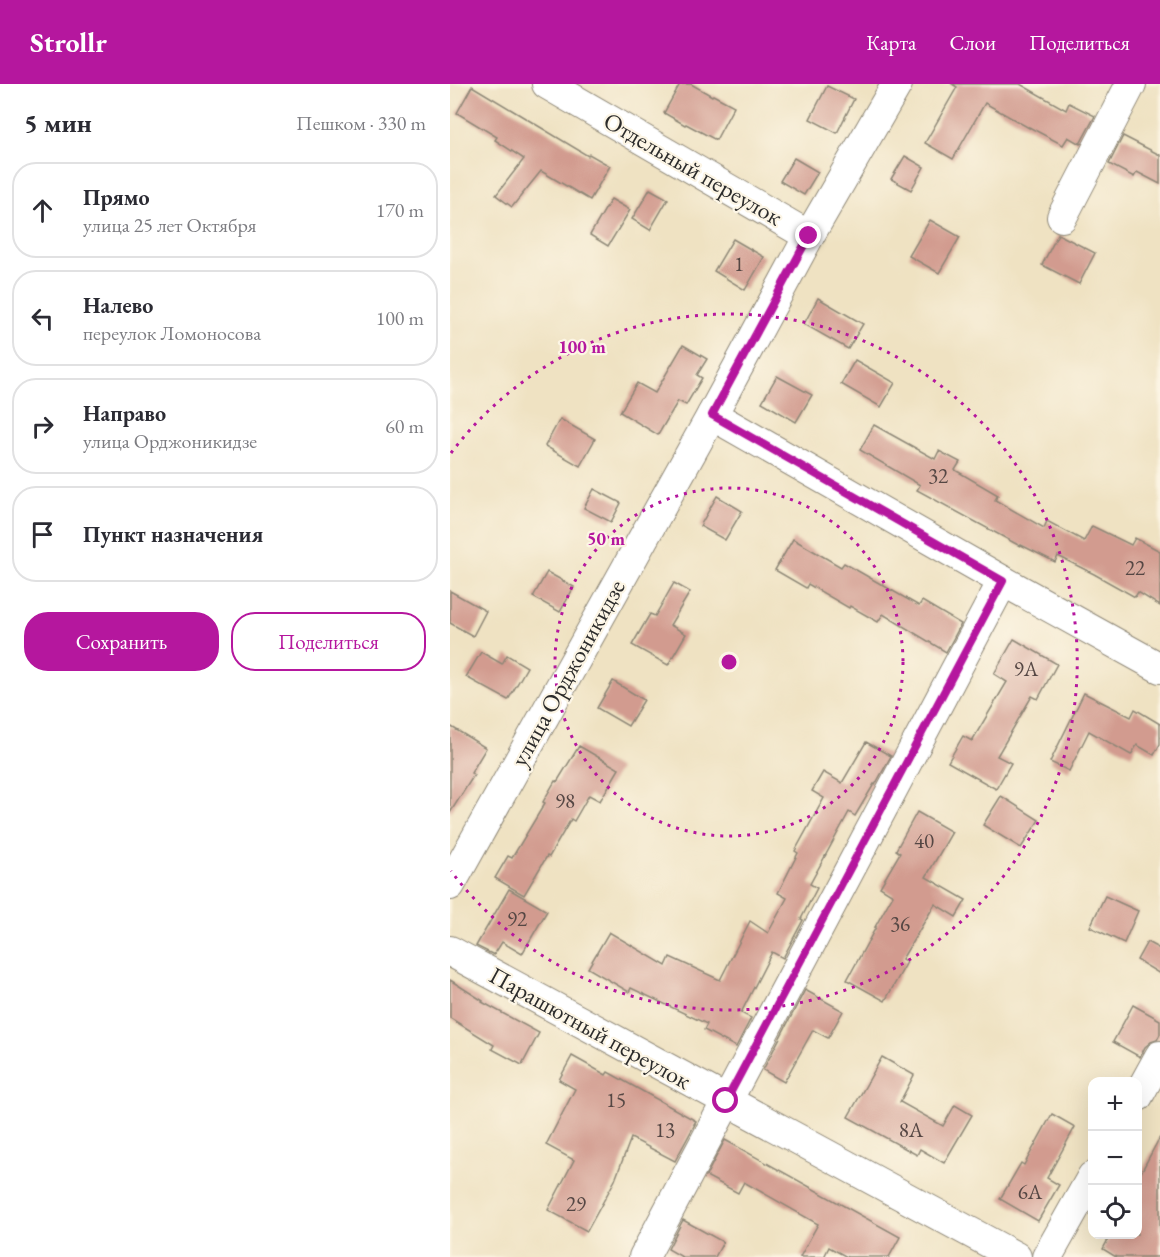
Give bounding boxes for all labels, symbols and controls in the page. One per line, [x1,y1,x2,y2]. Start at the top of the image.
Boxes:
text: Strollr [30,24,107,60]
text: Карта [866,29,916,56]
text: Слои [949,29,996,56]
text: Поделиться [1029,29,1130,56]
street label: Отдельный переулок [598,105,789,233]
text: 5 мин [24,106,92,140]
text: Пешком · 330 m [296,110,426,136]
text: Прямо [83,183,150,212]
icon: ahead [26,194,59,227]
text: 170 m [376,197,424,223]
text: улица 25 лет Октября [83,212,256,238]
route end [795,222,821,248]
house number: 1 [734,250,744,277]
text: Налево [83,291,153,320]
icon: left [26,302,59,335]
text: 100 m [376,305,424,331]
text: переулок Ломоносова [83,320,261,346]
text: 100 m [558,335,606,358]
text: Направо [83,399,166,428]
icon: right [26,410,59,443]
text: 60 m [385,413,424,439]
text: улица Орджоникидзе [83,428,257,454]
house number: 32 [928,462,948,489]
icon: arrive [26,518,59,551]
text: Пункт назначения [83,520,263,549]
text: 50 m [587,527,625,550]
house number: 22 [1125,554,1145,581]
street label: улица Орджоникидзе [503,574,632,772]
button: Сохранить [24,612,219,671]
button: Поделиться [231,612,426,671]
centre of rings [719,652,739,672]
house number: 9А [1014,655,1039,682]
house number: 98 [555,787,575,814]
house number: 40 [914,827,934,854]
house number: 92 [507,905,527,932]
house number: 36 [890,910,910,937]
street label: Парашютный переулок [484,959,697,1096]
map controls [1088,1077,1142,1239]
button: + [1088,1077,1142,1131]
house number: 15 [606,1086,626,1113]
route start [712,1087,738,1113]
house number: 13 [655,1116,675,1143]
house number: 8А [899,1116,924,1143]
button: − [1088,1131,1142,1185]
house number: 6А [1018,1178,1043,1205]
button: locate [1088,1185,1142,1239]
house number: 29 [566,1190,586,1217]

